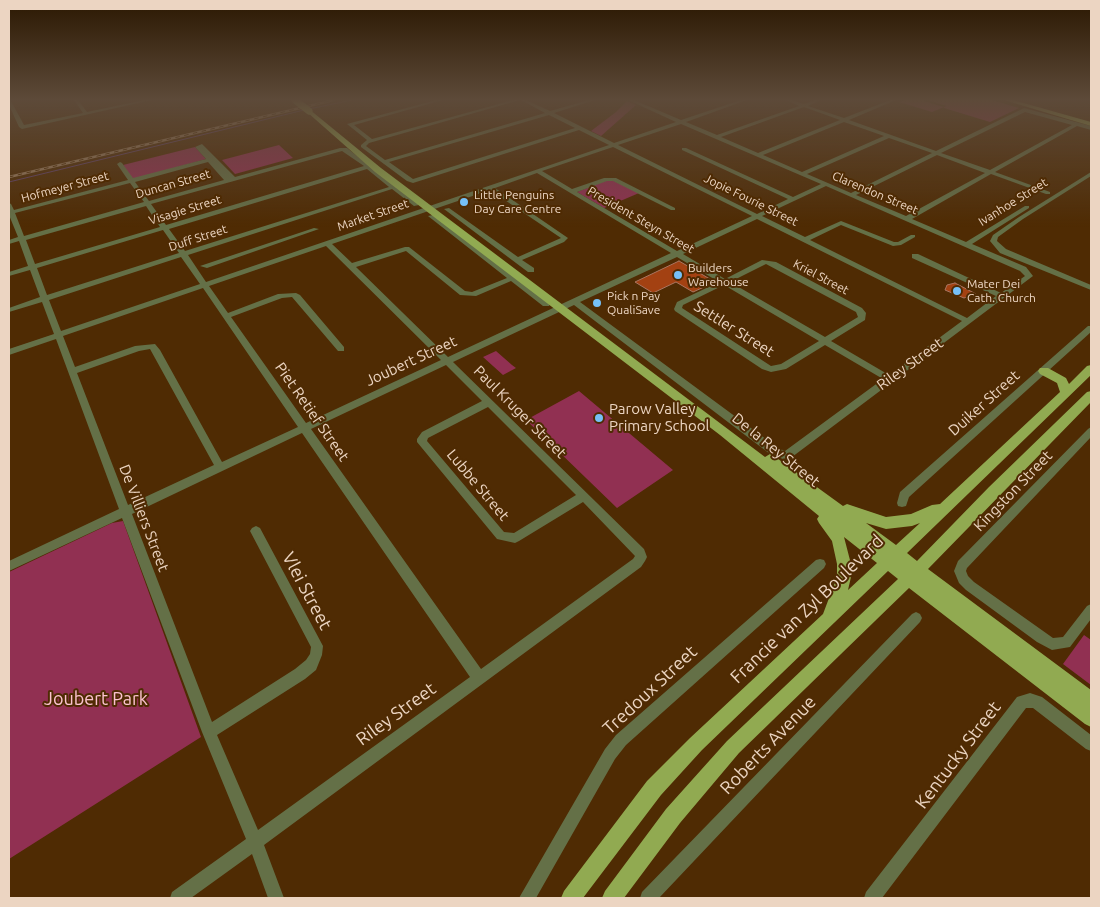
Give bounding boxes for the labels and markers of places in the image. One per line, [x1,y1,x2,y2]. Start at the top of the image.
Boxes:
place label: Little Penguins Day Care Centre [474,188,561,216]
marker: Little Penguins Day Care Centre [458,196,470,208]
place label: Builders Warehouse [688,261,749,289]
marker: Builders Warehouse [672,269,684,281]
place label: Mater Dei Cath. Church [967,277,1036,305]
marker: Mater Dei Cath. Church [951,285,963,297]
place label: Pick n Pay QualiSave [607,289,660,317]
marker: Pick n Pay QualiSave [591,297,603,309]
place label: Parow Valley Primary School [609,400,710,435]
marker: Parow Valley Primary School [593,412,605,424]

